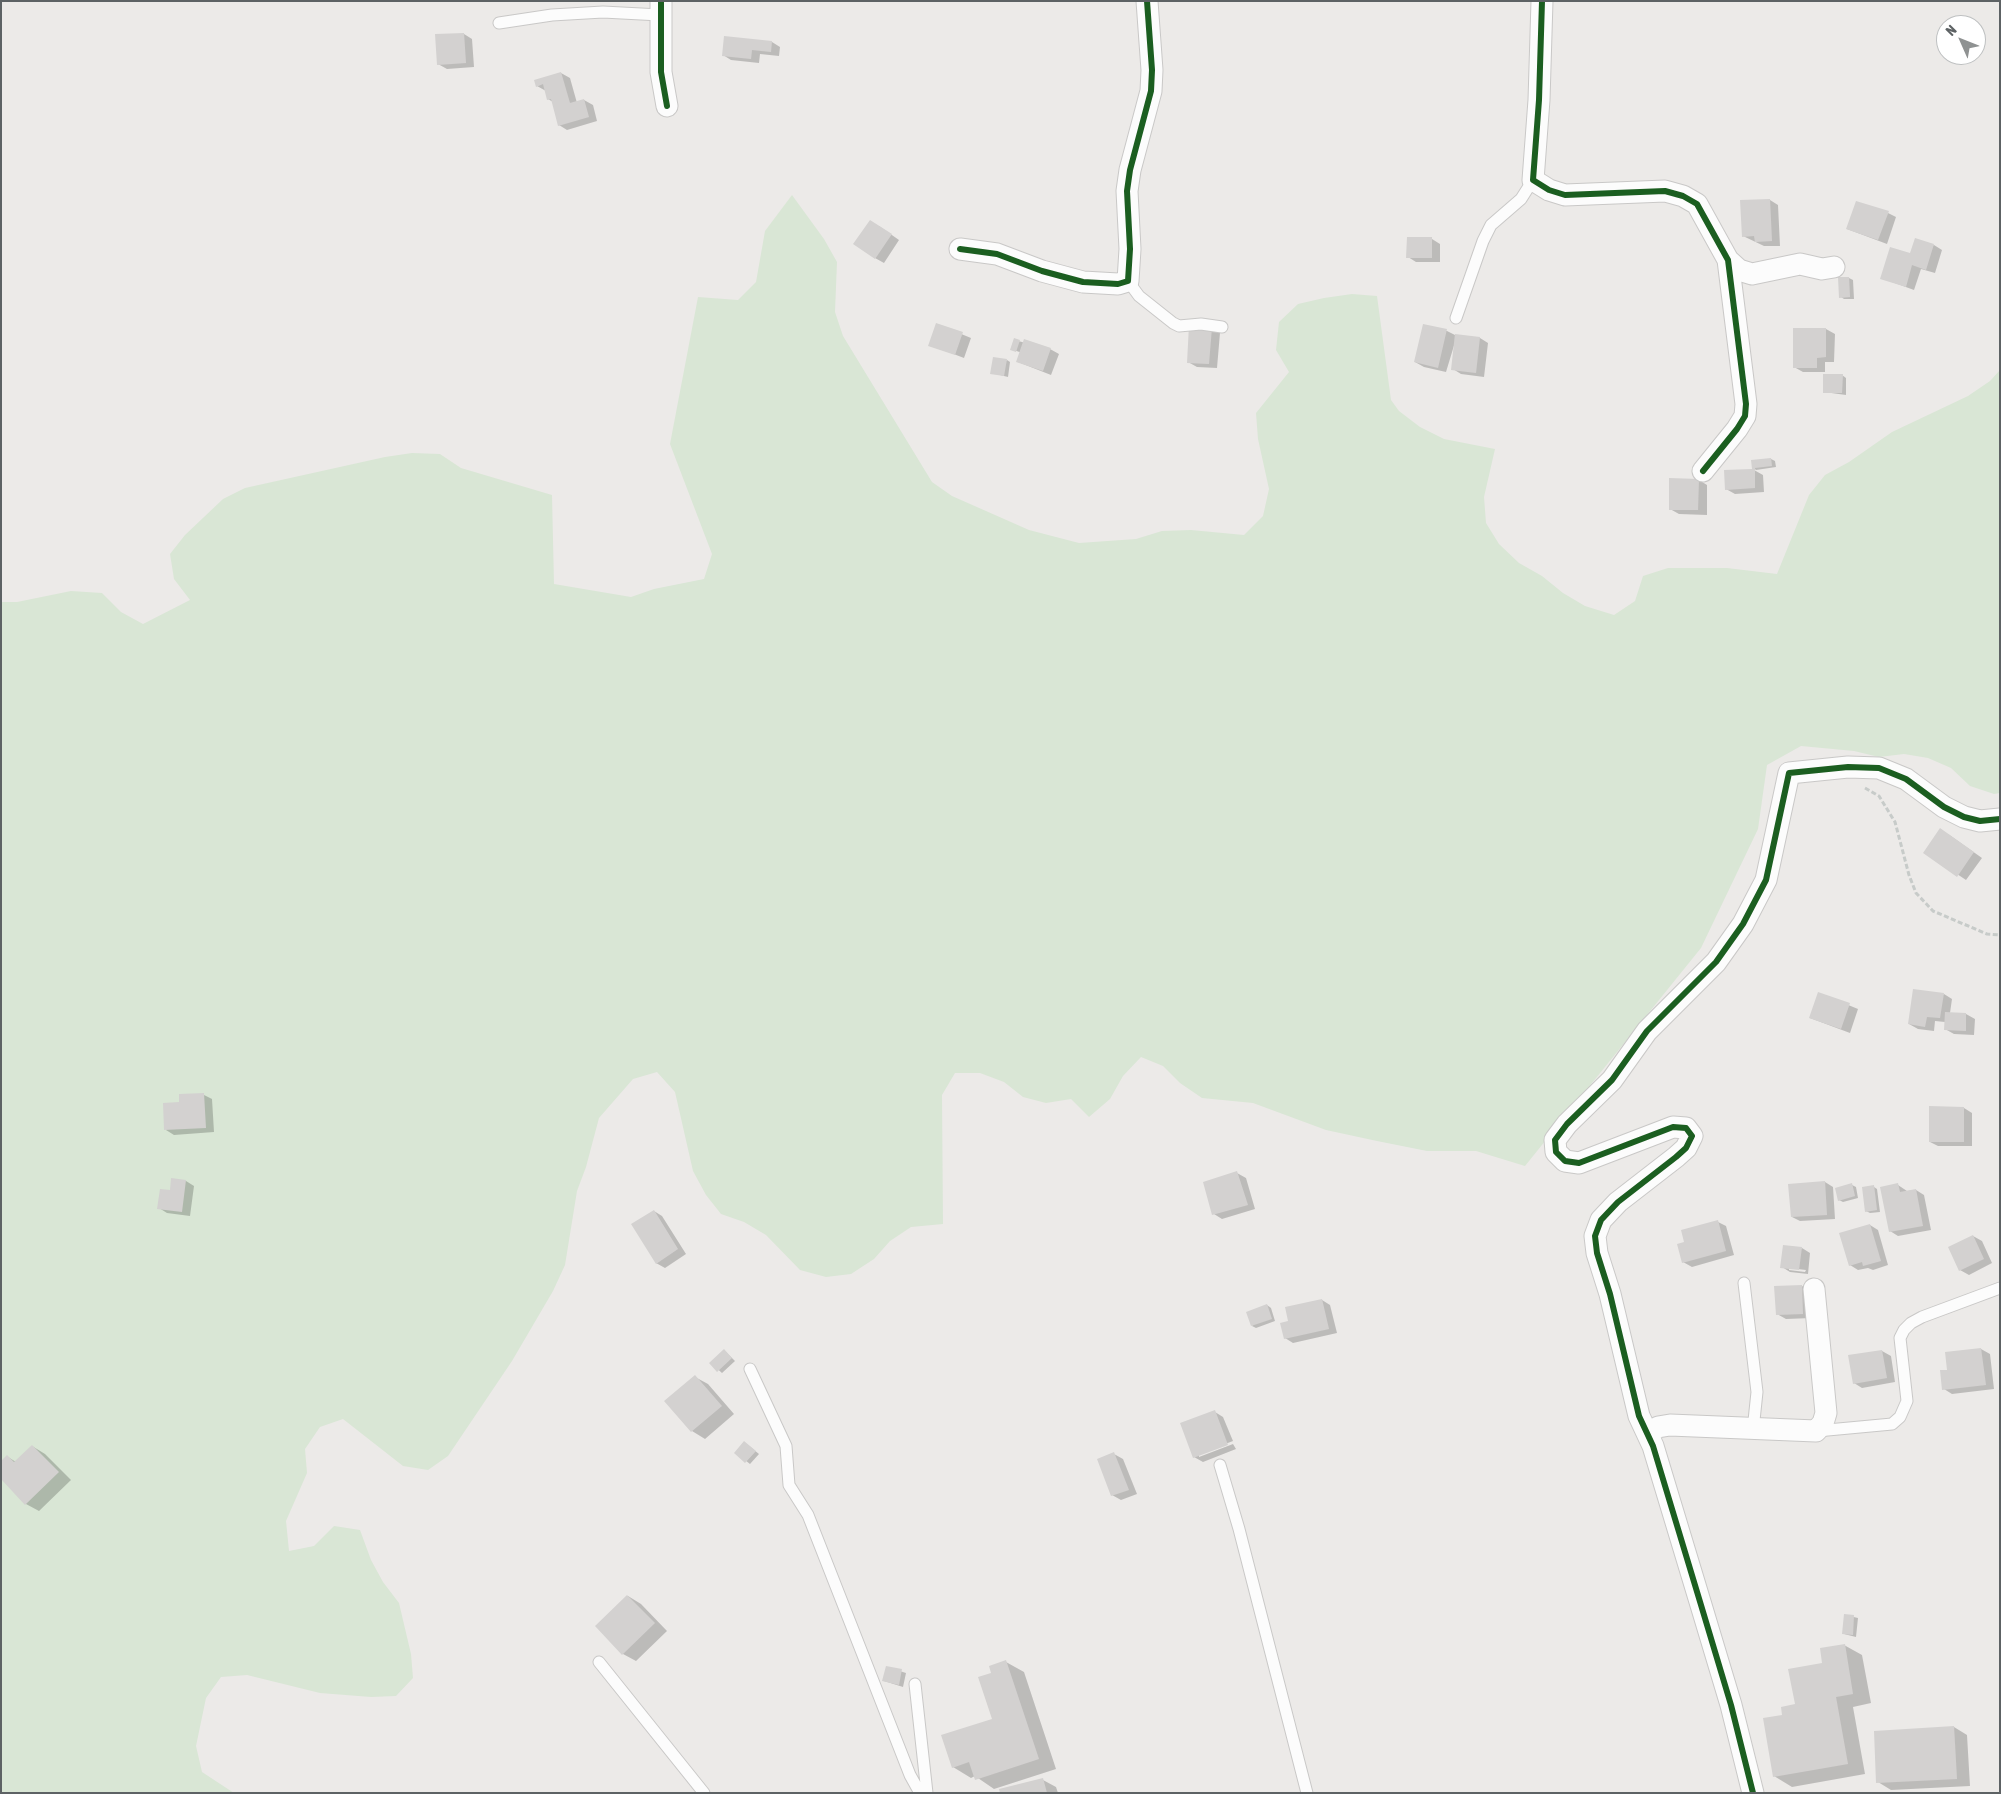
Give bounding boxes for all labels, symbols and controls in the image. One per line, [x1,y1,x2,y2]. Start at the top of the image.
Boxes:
north arrow [1936,15,1986,65]
text: N [1942,22,1960,39]

